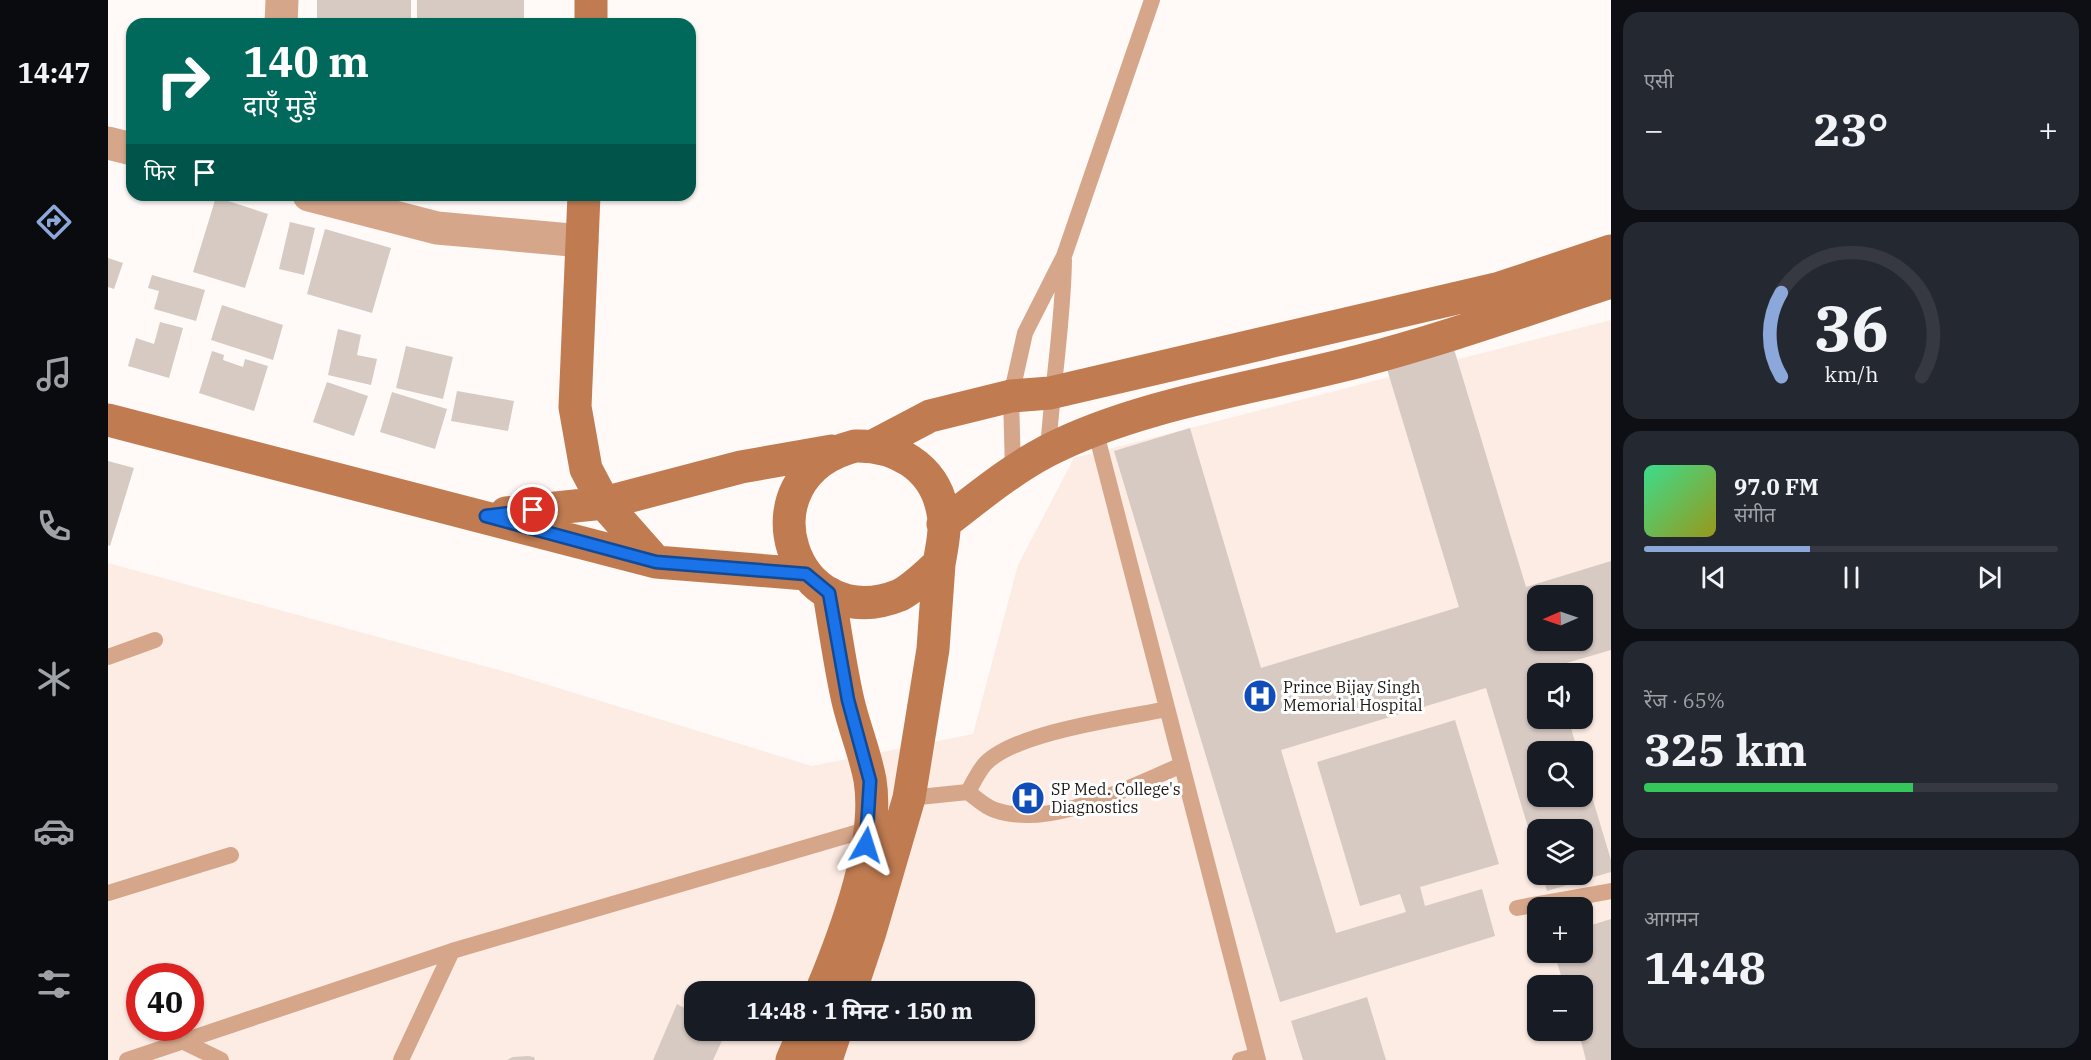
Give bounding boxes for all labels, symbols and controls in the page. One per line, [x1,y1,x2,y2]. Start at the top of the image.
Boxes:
text: 140 m [243,34,369,89]
icon: right [144,42,222,120]
text: 14:47 [18,55,90,90]
text: एसी [1644,67,1674,94]
text: दाएँ मुड़ें [243,87,316,122]
text: 23° [1813,100,1889,158]
text: − [1644,108,1664,151]
text: + [2038,108,2058,151]
icon: arrive [188,156,221,189]
text: फिर [144,157,176,186]
icon: directions [33,201,75,243]
text: 36 [1814,288,1888,369]
icon: music [33,353,75,395]
text: km/h [1824,361,1878,389]
text: 97.0 FM [1734,472,1819,501]
pin [507,484,558,535]
icon: arrive [516,493,549,526]
text: संगीत [1734,501,1775,528]
icon: phone [33,505,75,547]
icon: previous [1697,561,1730,594]
icon: pause [1835,561,1868,594]
icon: next [1973,561,2006,594]
north arrow [1527,585,1593,651]
map controls [1527,585,1593,1041]
icon: climate [33,658,75,700]
button: sound [1527,663,1593,729]
place label: Prince Bijay Singh Memorial Hospital [1283,677,1423,715]
hospital icon: Prince Bijay Singh Memorial Hospital [1242,678,1278,714]
text: रेंज · 65% [1644,687,1725,714]
text: 325 km [1644,720,1807,778]
button: search [1527,741,1593,807]
place label: SP Med. College's Diagnostics [1051,779,1181,817]
hospital icon: SP Med. College's Diagnostics [1010,780,1046,816]
icon: car [33,810,75,852]
position arrow [834,813,898,877]
button: layers [1527,819,1593,885]
button: + [1527,897,1593,963]
text: आगमन [1644,905,1699,932]
text: 14:48 [1644,938,1766,996]
icon: filters [33,963,75,1005]
speed limit sign: 40 [126,963,204,1041]
button: − [1527,975,1593,1041]
text: 14:48 · 1 मिनट · 150 m [746,996,973,1025]

